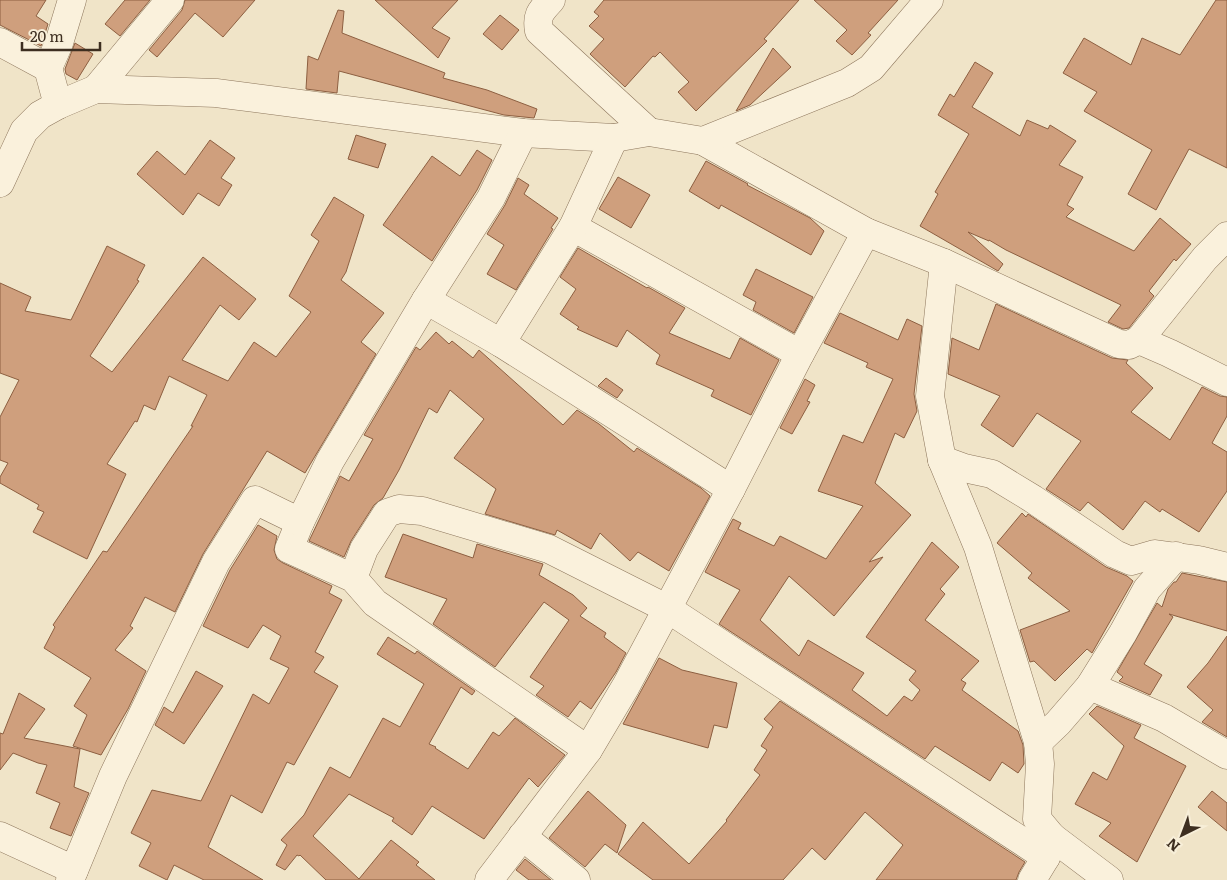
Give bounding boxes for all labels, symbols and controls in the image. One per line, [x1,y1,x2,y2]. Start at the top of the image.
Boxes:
scale bar [22,20,100,52]
text: 20 m [30,24,64,47]
north arrow [1157,810,1207,860]
text: N [1161,834,1184,857]

